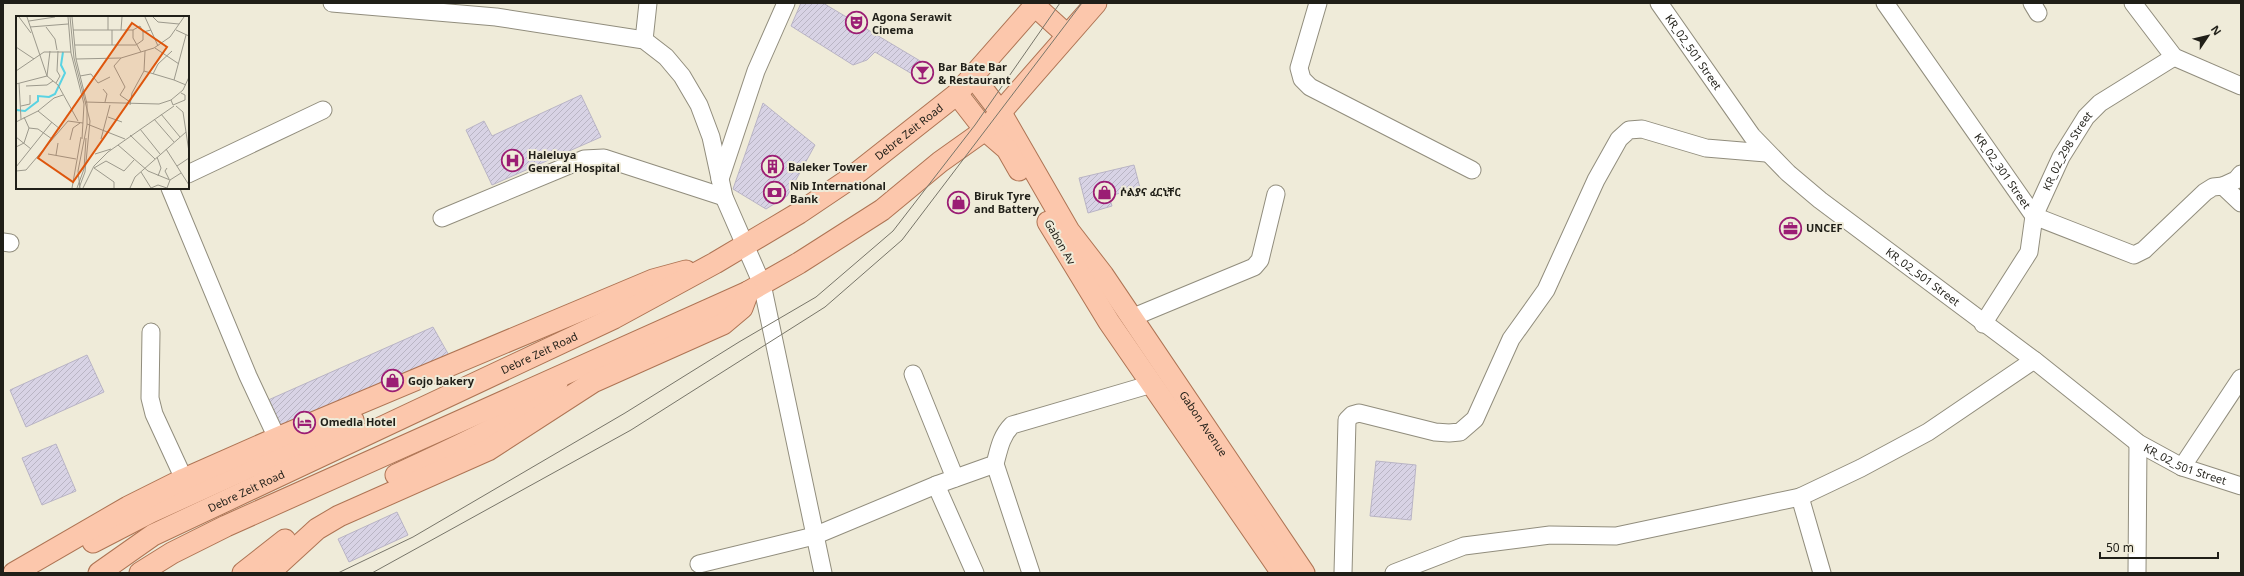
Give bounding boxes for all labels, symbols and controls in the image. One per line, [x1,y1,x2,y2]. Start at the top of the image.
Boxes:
place label: Agona Serawit Cinema [872,9,952,37]
theatre icon: Agona Serawit Cinema [844,10,870,36]
street label: KR_02_501 Street [1662,11,1725,93]
inset map [16,16,189,189]
north arrow [2188,16,2228,56]
text: N [2208,22,2225,38]
place label: Bar Bate Bar & Restaurant [938,59,1011,87]
bar icon: Bar Bate Bar & Restaurant [910,60,936,86]
street label: Debre Zeit Road [871,100,946,163]
street label: KR_02_298 Street [2039,107,2095,193]
street label: KR_02_301 Street [1971,130,2035,211]
place label: Haleluya General Hospital [528,147,620,175]
hospital icon: Haleluya General Hospital [500,148,526,174]
building icon: Baleker Tower [759,154,785,180]
place label: Baleker Tower [788,159,867,174]
place label: Nib International Bank [790,178,886,206]
bank icon: Nib International Bank [762,179,788,205]
shop icon: ሶልያና ፈርኒቸር [1091,179,1117,205]
place label: ሶልያና ፈርኒቸር [1120,184,1181,199]
place label: Biruk Tyre and Battery [974,188,1040,216]
shop icon: Biruk Tyre and Battery [945,189,971,215]
office icon: UNCEF [1778,215,1804,241]
street label: Gabon Av [1041,216,1080,267]
place label: UNCEF [1806,220,1842,235]
street label: KR_02_501 Street [1883,244,1963,309]
street label: Debre Zeit Road [498,328,580,377]
shop icon: Gojo bakery [380,368,406,394]
place label: Gojo bakery [408,373,475,388]
street label: Gabon Avenue [1176,388,1231,459]
hotel icon: Omedla Hotel [292,409,318,435]
place label: Omedla Hotel [320,414,396,429]
street label: KR_02_501 Street [2141,440,2228,488]
street label: Debre Zeit Road [205,466,287,515]
scale bar [2100,534,2218,560]
text: 50 m [2106,539,2134,556]

